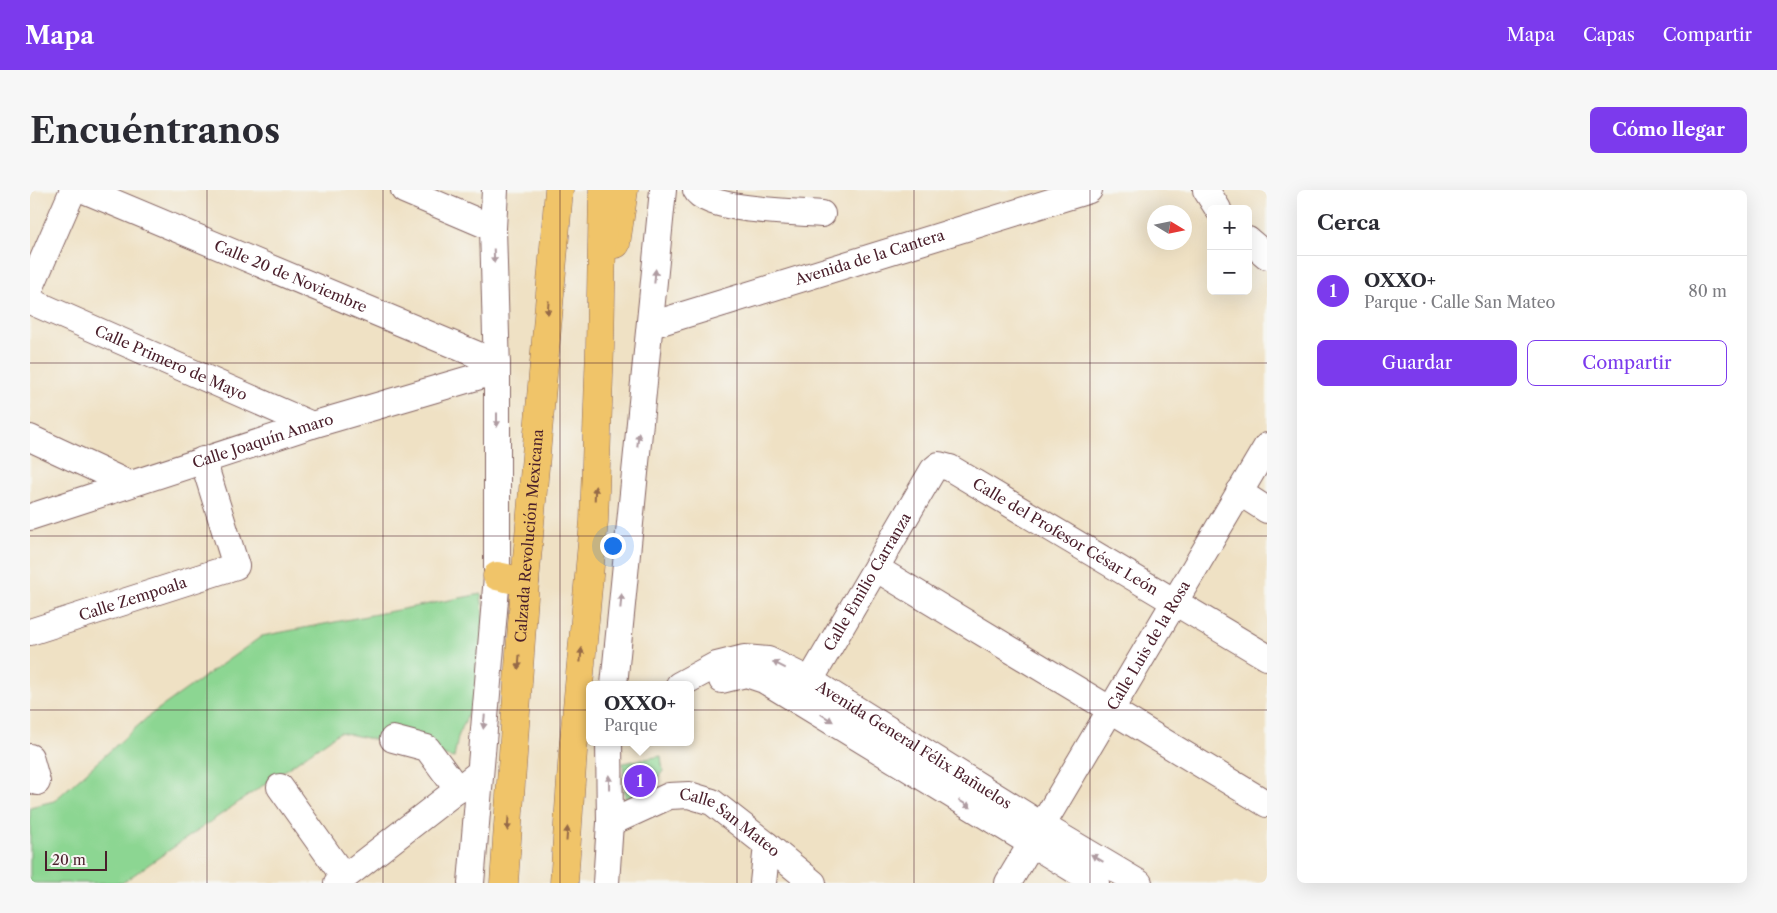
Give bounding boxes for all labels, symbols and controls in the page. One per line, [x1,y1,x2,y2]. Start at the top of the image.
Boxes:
text: Mapa [25,21,94,50]
text: Mapa [1507,24,1555,46]
text: Capas [1583,24,1635,46]
text: Compartir [1663,24,1752,46]
button: Cómo llegar [1590,107,1747,153]
text: Encuéntranos [30,109,280,152]
north arrow [1147,205,1192,250]
map controls [1207,205,1252,295]
button: + [1207,205,1252,250]
text: Cerca [1317,210,1380,235]
street label: Avenida de la Cantera [792,225,947,289]
street label: Calle 20 de Noviembre [212,236,370,317]
one-way arrow [490,248,498,264]
button: − [1207,250,1252,295]
one-way arrow [651,268,659,284]
text: OXXO+ [1364,269,1436,292]
text: 1 [1329,281,1337,301]
text: 80 m [1688,281,1727,301]
text: Parque · Calle San Mateo [1364,292,1555,312]
one-way arrow [544,301,552,317]
street label: Calle Primero de Mayo [92,321,250,404]
button: Guardar [1317,340,1517,386]
button: Compartir [1527,340,1727,386]
street label: Calle Joaquín Amaro [190,409,336,472]
one-way arrow [493,412,501,428]
street label: Calzada Revolución Mexicana [511,428,547,643]
one-way arrow [634,431,642,447]
street label: Calle del Profesor César León [969,474,1162,599]
one-way arrow [591,485,599,501]
street label: Calle Emilio Carranza [819,509,915,654]
your location [600,533,626,559]
street label: Calle Zempoala [76,572,189,625]
street label: Calle Luis de la Rosa [1103,577,1194,714]
one-way arrow [618,593,626,609]
one-way arrow [578,647,586,663]
one-way arrow [515,654,523,670]
one-way arrow [772,661,786,669]
street label: Avenida General Félix Bañuelos [812,676,1015,813]
popup [586,681,694,746]
text: OXXO+ [604,692,676,715]
one-way arrow [480,714,488,730]
one-way arrow [820,714,833,723]
text: Parque [604,715,658,735]
pin: 1 [624,762,656,800]
one-way arrow [605,774,613,790]
street label: Calle San Mateo [679,785,784,861]
one-way arrow [959,799,972,808]
one-way arrow [503,816,511,832]
one-way arrow [563,826,571,842]
scale bar [45,848,108,871]
text: 20 m [52,851,86,869]
one-way arrow [1090,854,1104,863]

